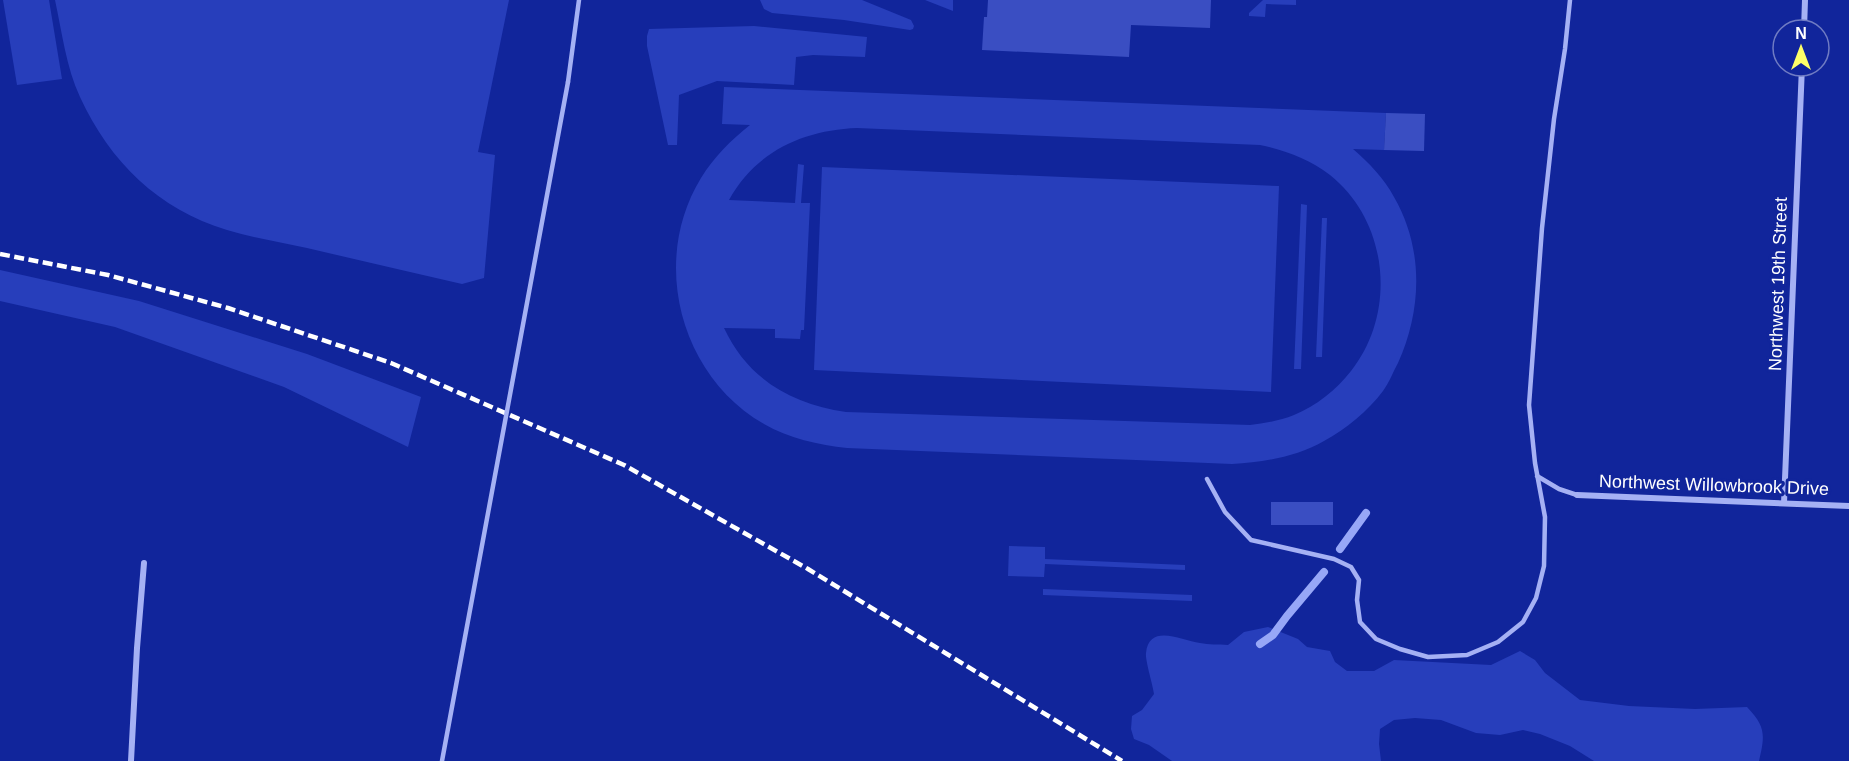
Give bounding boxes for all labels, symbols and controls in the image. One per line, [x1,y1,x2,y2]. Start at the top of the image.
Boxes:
north arrow [1771,18,1831,78]
text: N [1795,25,1807,42]
street label: Northwest 19th Street [1765,197,1791,371]
street label: Northwest Willowbrook Drive [1599,471,1829,499]

